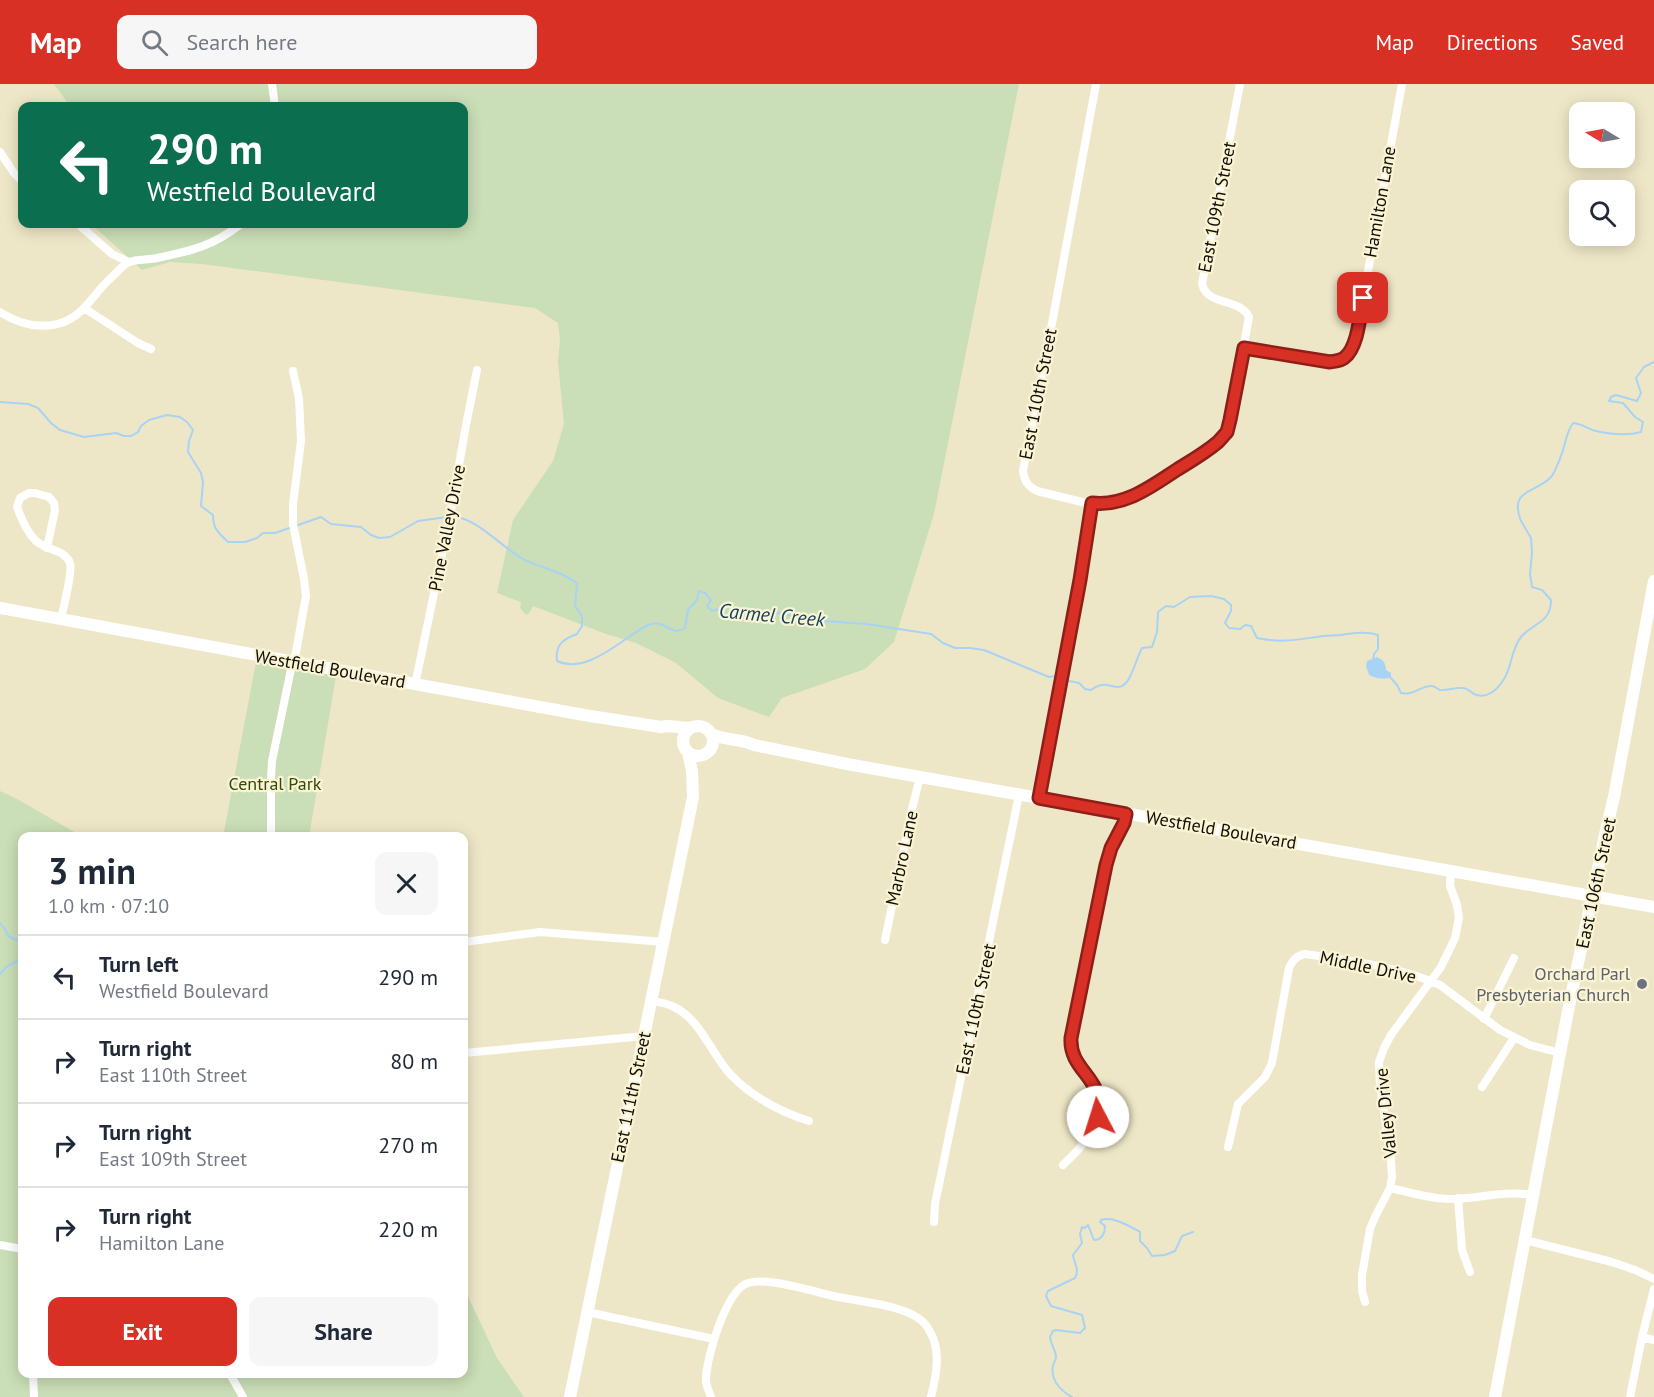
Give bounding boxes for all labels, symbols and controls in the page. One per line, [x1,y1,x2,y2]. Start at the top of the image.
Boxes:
search box [117,15,537,69]
text: Map [30,24,81,61]
icon: search [138,26,171,59]
text: Search here [186,28,297,56]
text: Map [1375,29,1414,56]
text: Directions [1447,29,1538,56]
text: Saved [1571,29,1624,56]
north arrow [1569,102,1635,168]
map controls [1569,102,1635,246]
text: 290 m [147,121,263,176]
icon: left [48,126,126,204]
street label: East 109th Street [1193,139,1241,274]
street label: Hamilton Lane [1358,144,1401,259]
text: Westfield Boulevard [147,174,376,208]
button: search [1569,180,1635,246]
pin [1337,272,1388,323]
icon: arrive [1346,281,1379,314]
street label: East 110th Street [1014,326,1062,461]
street label: Pine Valley Drive [423,463,470,593]
water label: Carmel Creek [718,597,827,633]
street label: Westfield Boulevard [253,644,407,693]
park label: Central Park [229,772,322,795]
street label: Westfield Boulevard [1144,805,1298,854]
street label: Marbro Lane [880,808,923,907]
street label: East 106th Street [1570,815,1621,950]
text: 3 min [48,847,136,894]
button: close [375,852,438,915]
text: 1.0 km · 07:10 [48,893,169,919]
street label: East 110th Street [950,941,1001,1076]
street label: Middle Drive [1318,945,1418,988]
text: Turn left [99,950,179,978]
icon: left [48,961,81,994]
place label: Orchard Parl Presbyterian Church [1476,962,1631,1006]
text: 290 m [378,963,438,991]
marker: Orchard Parl Presbyterian Church [1635,977,1649,991]
text: Westfield Boulevard [99,978,269,1004]
street label: East 111th Street [605,1029,656,1164]
text: Turn right [99,1034,191,1062]
icon: right [48,1045,81,1078]
text: 80 m [390,1047,438,1075]
text: East 110th Street [99,1062,247,1088]
street label: Valley Drive [1369,1067,1402,1160]
position arrow [1066,1085,1130,1149]
text: Turn right [99,1118,191,1146]
icon: right [48,1129,81,1162]
text: 270 m [378,1131,438,1159]
text: East 109th Street [99,1146,247,1172]
text: Turn right [99,1202,191,1230]
icon: right [48,1213,81,1246]
text: 220 m [378,1215,438,1243]
text: Hamilton Lane [99,1230,224,1256]
button: Exit [48,1297,237,1366]
button: Share [249,1297,438,1366]

